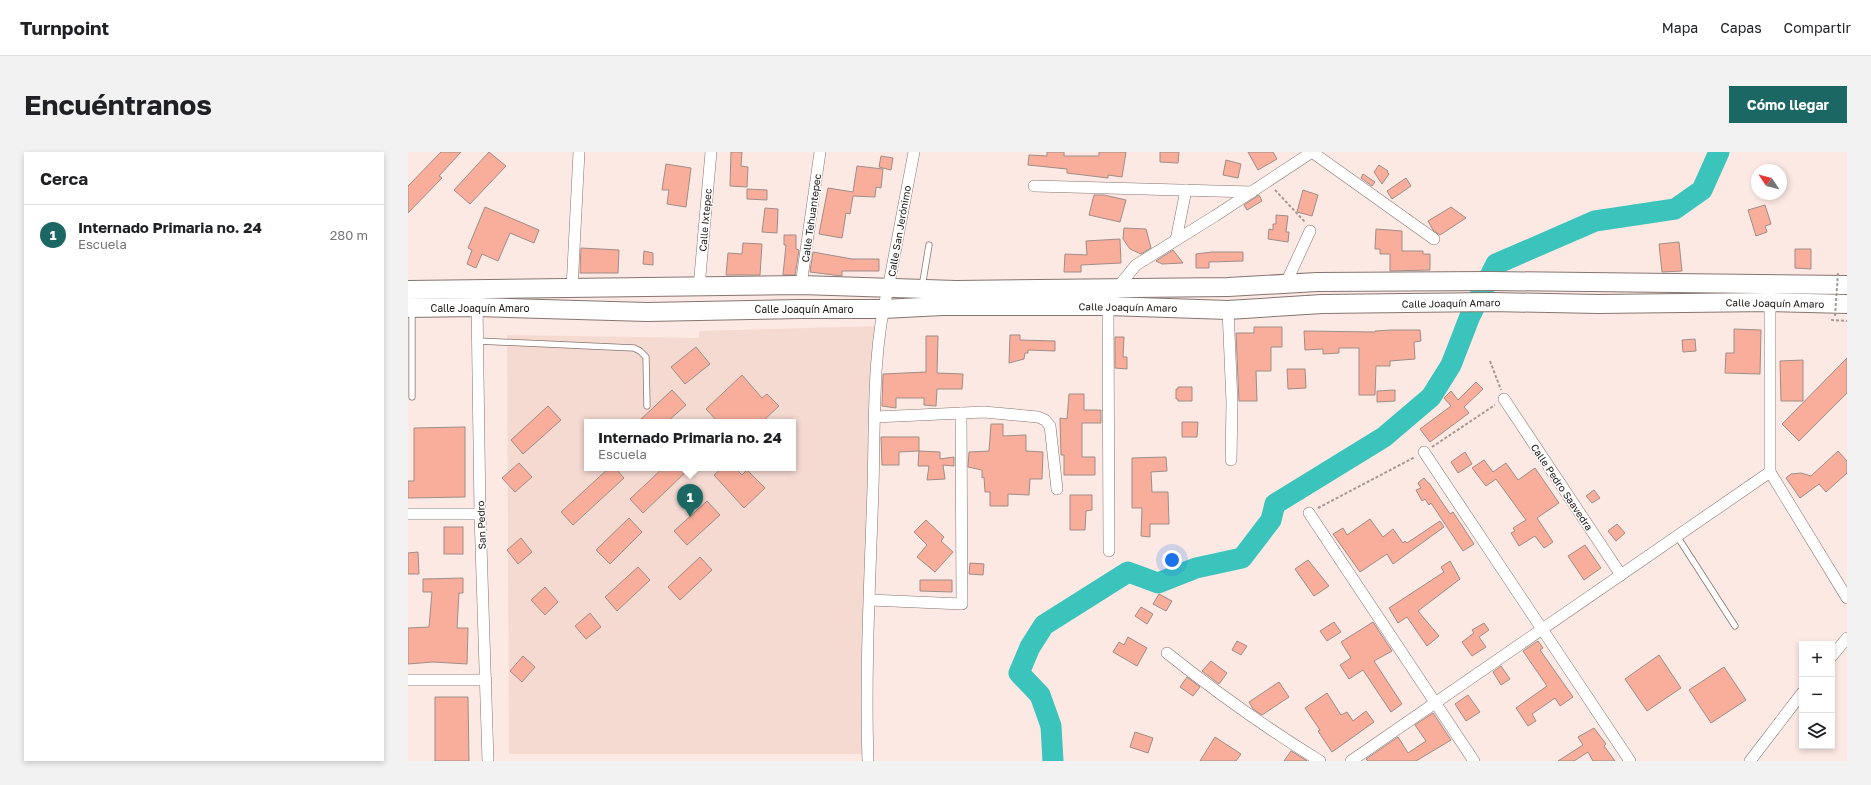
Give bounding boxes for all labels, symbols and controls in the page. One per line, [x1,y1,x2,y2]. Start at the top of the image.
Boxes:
text: Turnpoint [20,16,109,39]
text: Mapa [1662,19,1698,36]
text: Capas [1720,19,1762,36]
text: Compartir [1784,19,1851,36]
button: Cómo llegar [1729,86,1847,123]
text: Encuéntranos [24,88,212,121]
north arrow [1751,164,1787,200]
text: Cerca [40,168,88,189]
street label: Calle Tehuantepec [799,172,823,263]
street label: Calle San Jerónimo [885,184,913,278]
street label: Calle Ixtepec [696,188,714,252]
text: Internado Primaria no. 24 [78,218,262,236]
text: 1 [50,227,56,243]
text: 280 m [330,227,368,243]
text: Escuela [78,236,127,252]
street label: Calle Joaquín Amaro [1402,296,1500,310]
street label: Calle Joaquín Amaro [1726,296,1824,310]
street label: Calle Joaquín Amaro [1079,300,1177,314]
street label: Calle Joaquín Amaro [431,302,529,314]
street label: Calle Joaquín Amaro [755,303,853,315]
popup [584,419,796,471]
text: Internado Primaria no. 24 [598,428,782,446]
street label: Calle Pedro Saavedra [1528,441,1596,533]
text: Escuela [598,446,647,462]
pin: 1 [677,484,703,517]
street label: San Pedro [474,500,488,550]
your location [1162,550,1182,570]
map controls [1799,641,1835,749]
button: + [1799,641,1835,677]
button: − [1799,677,1835,713]
button: layers [1799,713,1835,749]

